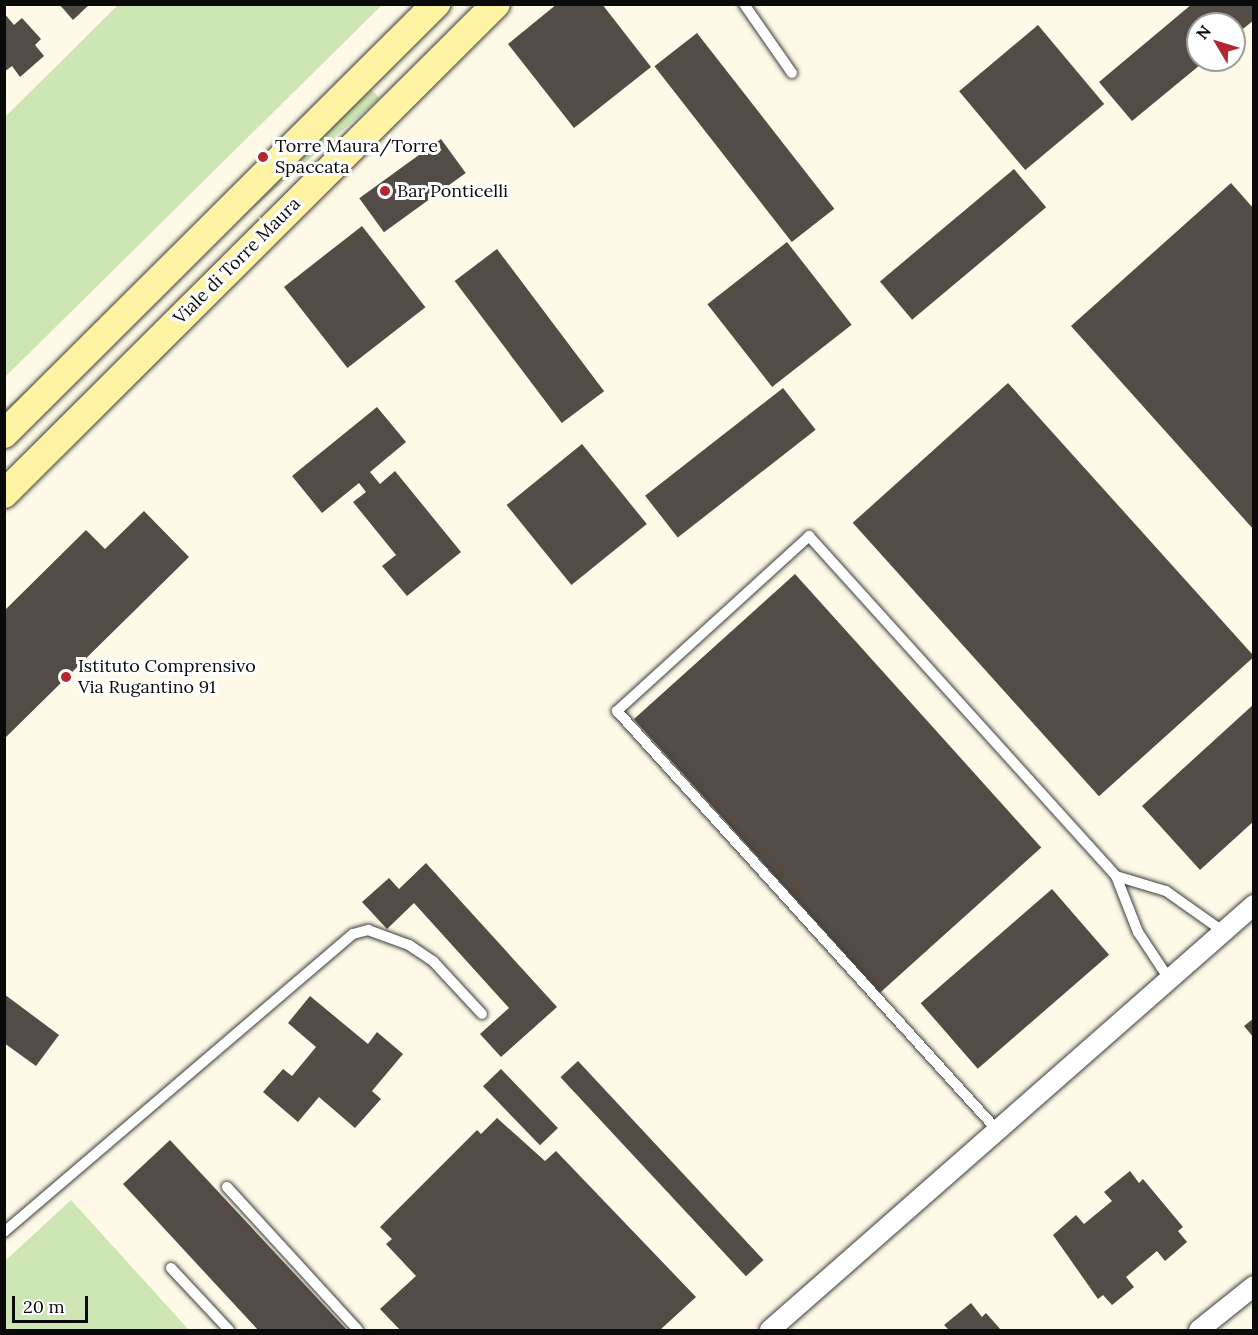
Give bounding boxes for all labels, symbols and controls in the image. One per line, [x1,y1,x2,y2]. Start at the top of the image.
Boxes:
north arrow [1186,12,1246,72]
text: N [1192,21,1215,43]
place label: Torre Maura/Torre Spaccata [275,136,438,178]
marker: Torre Maura/Torre Spaccata [256,150,270,164]
place label: Bar Ponticelli [397,180,508,202]
marker: Bar Ponticelli [378,184,392,198]
street label: Viale di Torre Maura [169,193,305,329]
place label: Istituto Comprensivo Via Rugantino 91 [78,656,256,698]
marker: Istituto Comprensivo Via Rugantino 91 [59,670,73,684]
scale bar [15,1284,92,1322]
text: 20 m [23,1295,65,1318]

